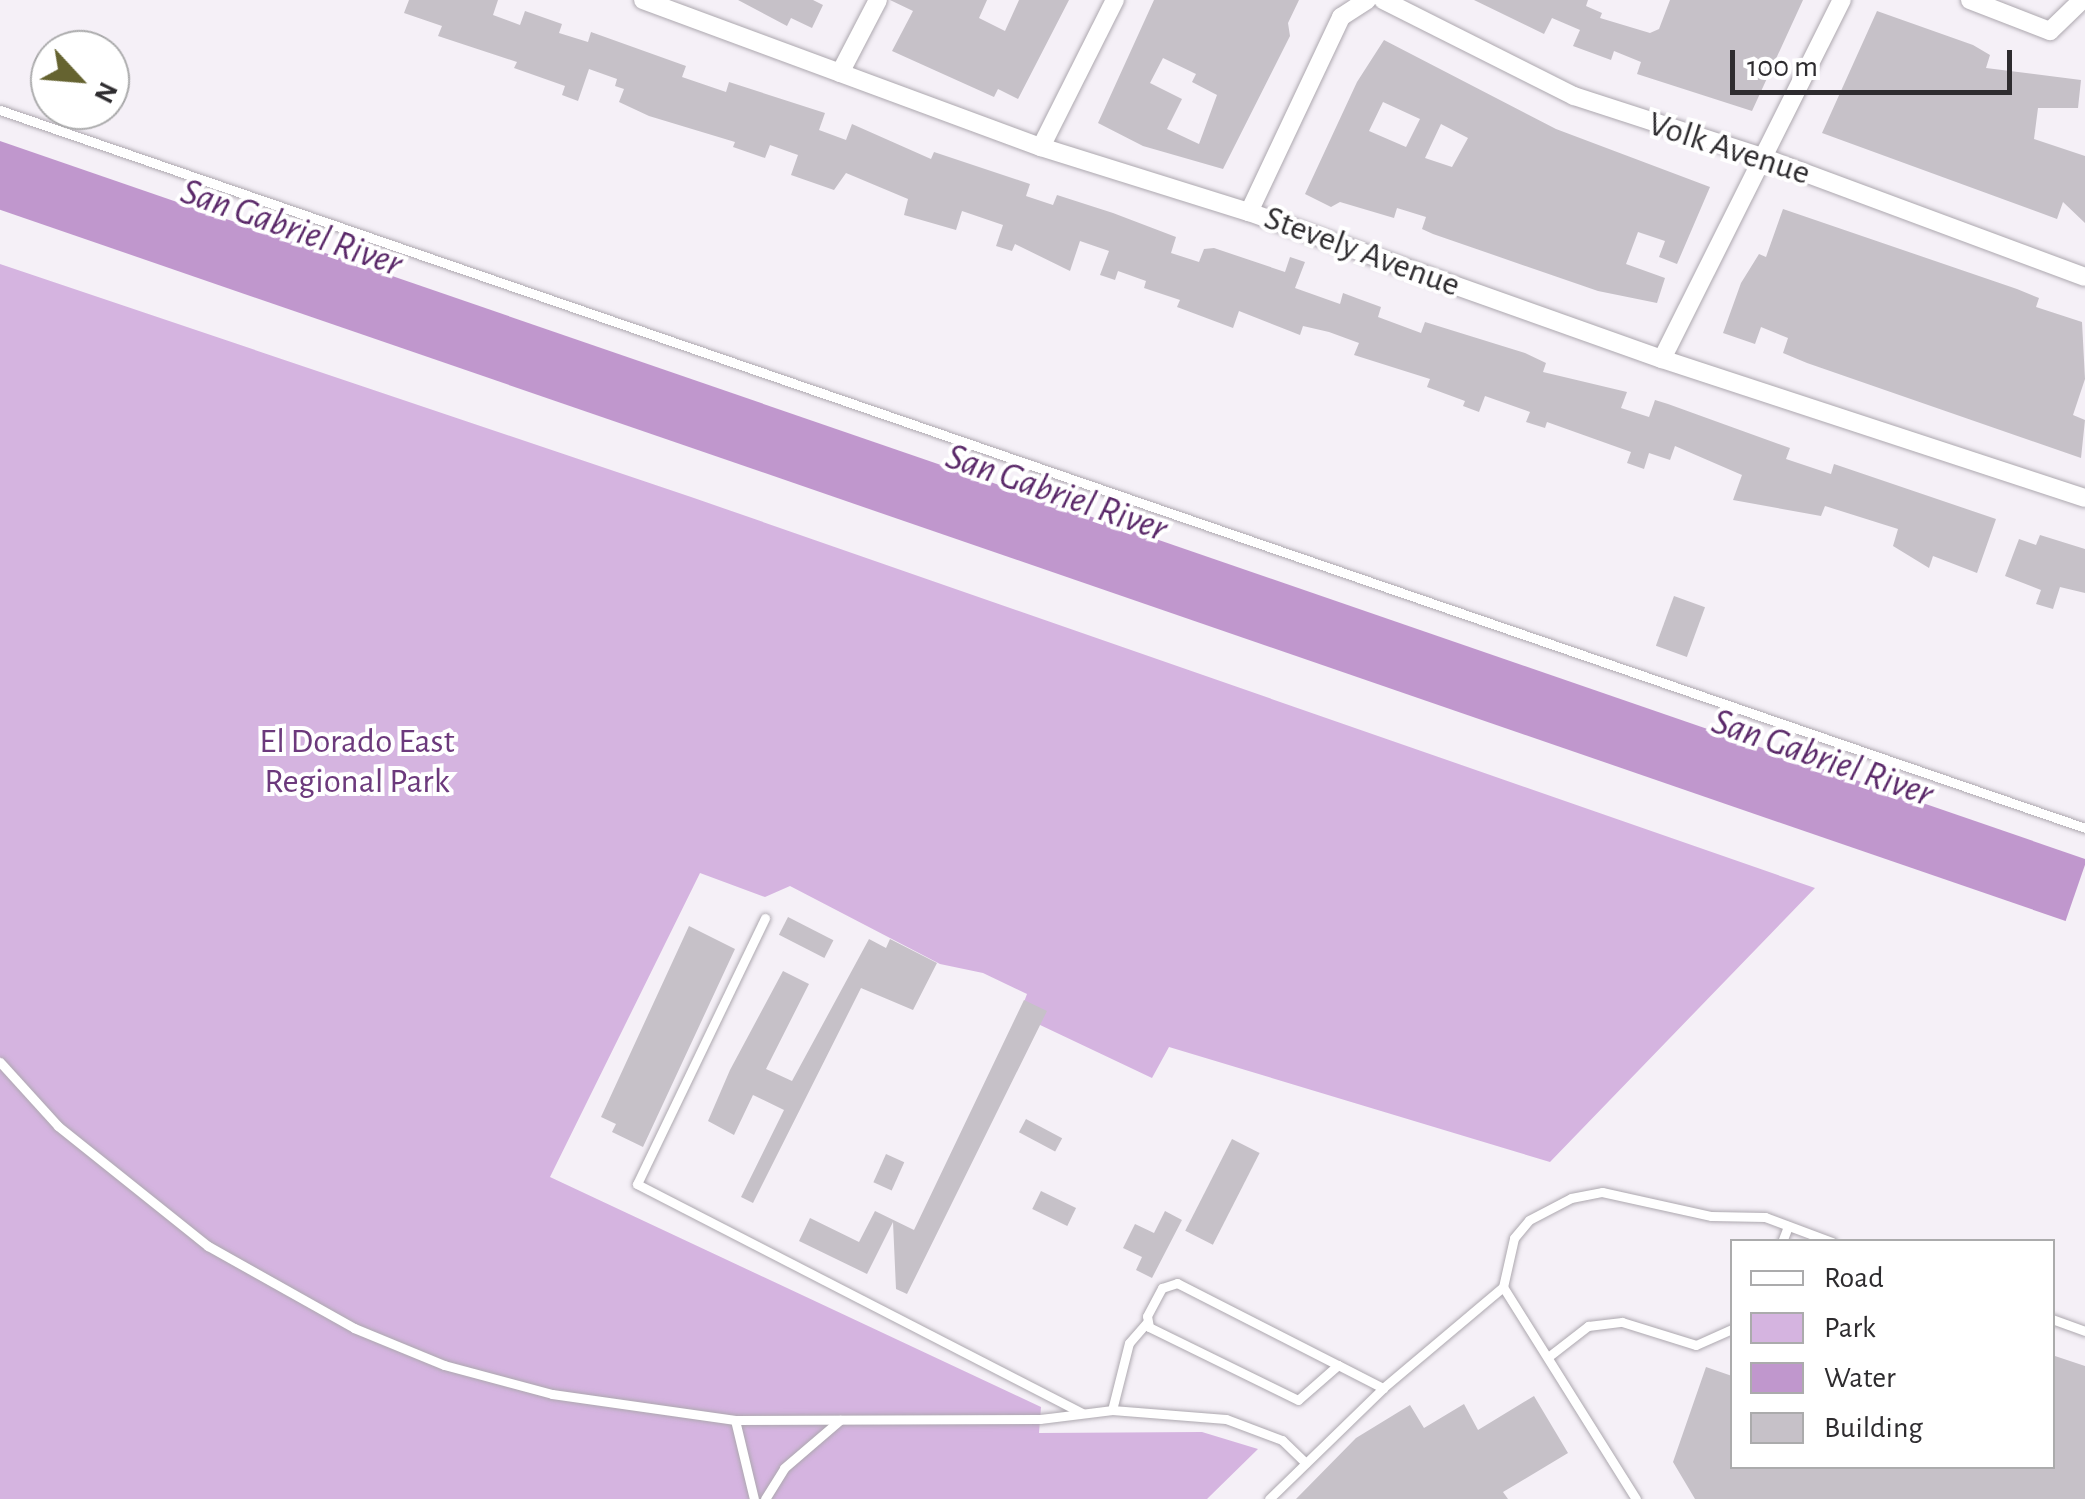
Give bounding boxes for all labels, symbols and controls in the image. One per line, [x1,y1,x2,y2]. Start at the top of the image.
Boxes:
north arrow [30,30,130,130]
scale bar [1735,30,2018,92]
text: 100 m [1747,52,1818,82]
text: N [88,77,122,107]
street label: Volk Avenue [1643,103,1815,195]
water label: San Gabriel River [174,170,408,288]
street label: Stevely Avenue [1258,197,1466,307]
water label: San Gabriel River [939,435,1173,553]
water label: San Gabriel River [1705,700,1939,818]
park label: El Dorado East Regional Park [259,721,455,803]
legend [1730,1239,2055,1469]
text: Road [1824,1263,1884,1293]
text: Park [1824,1313,1876,1343]
text: Water [1824,1363,1896,1393]
text: Building [1824,1413,1923,1443]

